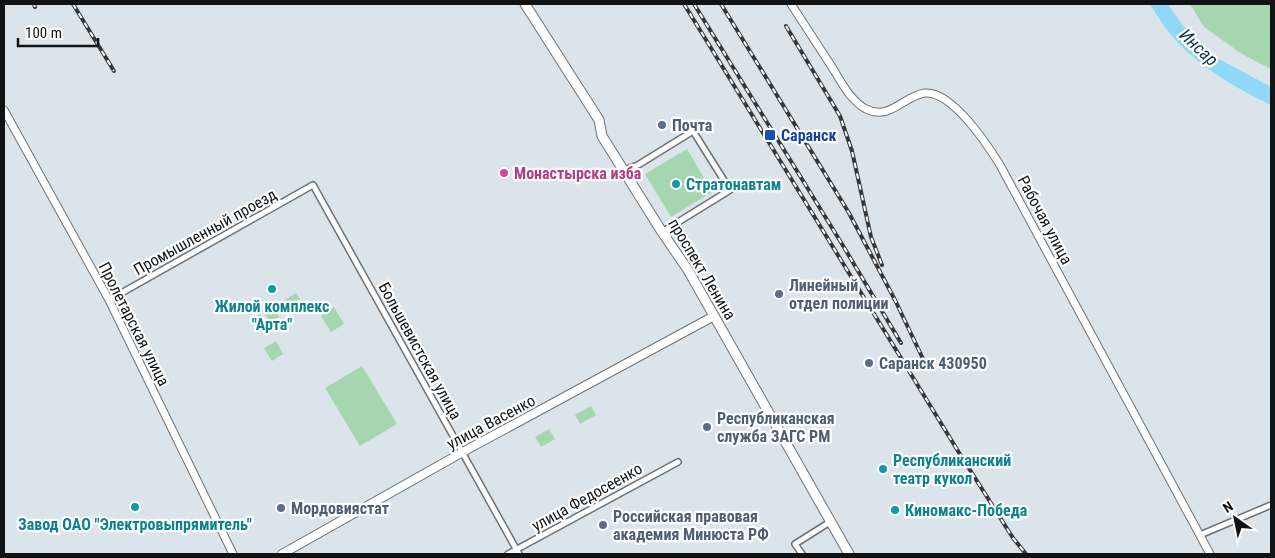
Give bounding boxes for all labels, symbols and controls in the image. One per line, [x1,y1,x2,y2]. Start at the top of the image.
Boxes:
scale bar [18,15,98,47]
text: 100 m [25,24,62,42]
water label: Инсар [1175,24,1223,70]
place label: Почта [672,116,713,135]
marker: Почта [656,119,668,131]
place label: Саранск [781,126,837,145]
marker: Саранск [763,128,777,142]
place label: Монастырска изба [514,164,642,183]
marker: Монастырска изба [498,167,510,179]
street label: Рабочая улица [1014,172,1076,268]
place label: Стратонавтам [686,175,781,194]
marker: Стратонавтам [670,178,682,190]
street label: Промышленный проезд [130,185,280,279]
street label: проспект Ленина [664,215,740,323]
street label: Пролетарская улица [95,259,173,389]
place label: Линейный отдел полиции [789,276,888,313]
street label: Большевистская улица [374,279,466,423]
marker: Жилой комплекс "Арта" [266,283,278,295]
marker: Линейный отдел полиции [773,288,785,300]
place label: Жилой комплекс "Арта" [215,297,329,334]
place label: Саранск 430950 [879,354,987,373]
marker: Саранск 430950 [863,357,875,369]
street label: улица Васенко [444,391,538,453]
place label: Республиканская служба ЗАГС РМ [717,409,835,446]
marker: Республиканская служба ЗАГС РМ [701,421,713,433]
place label: Республиканский театр кукол [893,451,1011,488]
street label: улица Федосеенко [528,459,646,535]
marker: Республиканский театр кукол [877,463,889,475]
north arrow [1210,493,1260,543]
text: N [1220,498,1236,516]
place label: Мордовиястат [291,499,389,518]
marker: Завод ОАО "Электровыпрямитель" [129,501,141,513]
place label: Киномакс-Победа [905,501,1028,520]
marker: Мордовиястат [275,502,287,514]
marker: Киномакс-Победа [889,504,901,516]
place label: Российская правовая академия Минюста РФ [613,507,769,544]
place label: Завод ОАО "Электровыпрямитель" [18,515,252,534]
marker: Российская правовая академия Минюста РФ [597,519,609,531]

